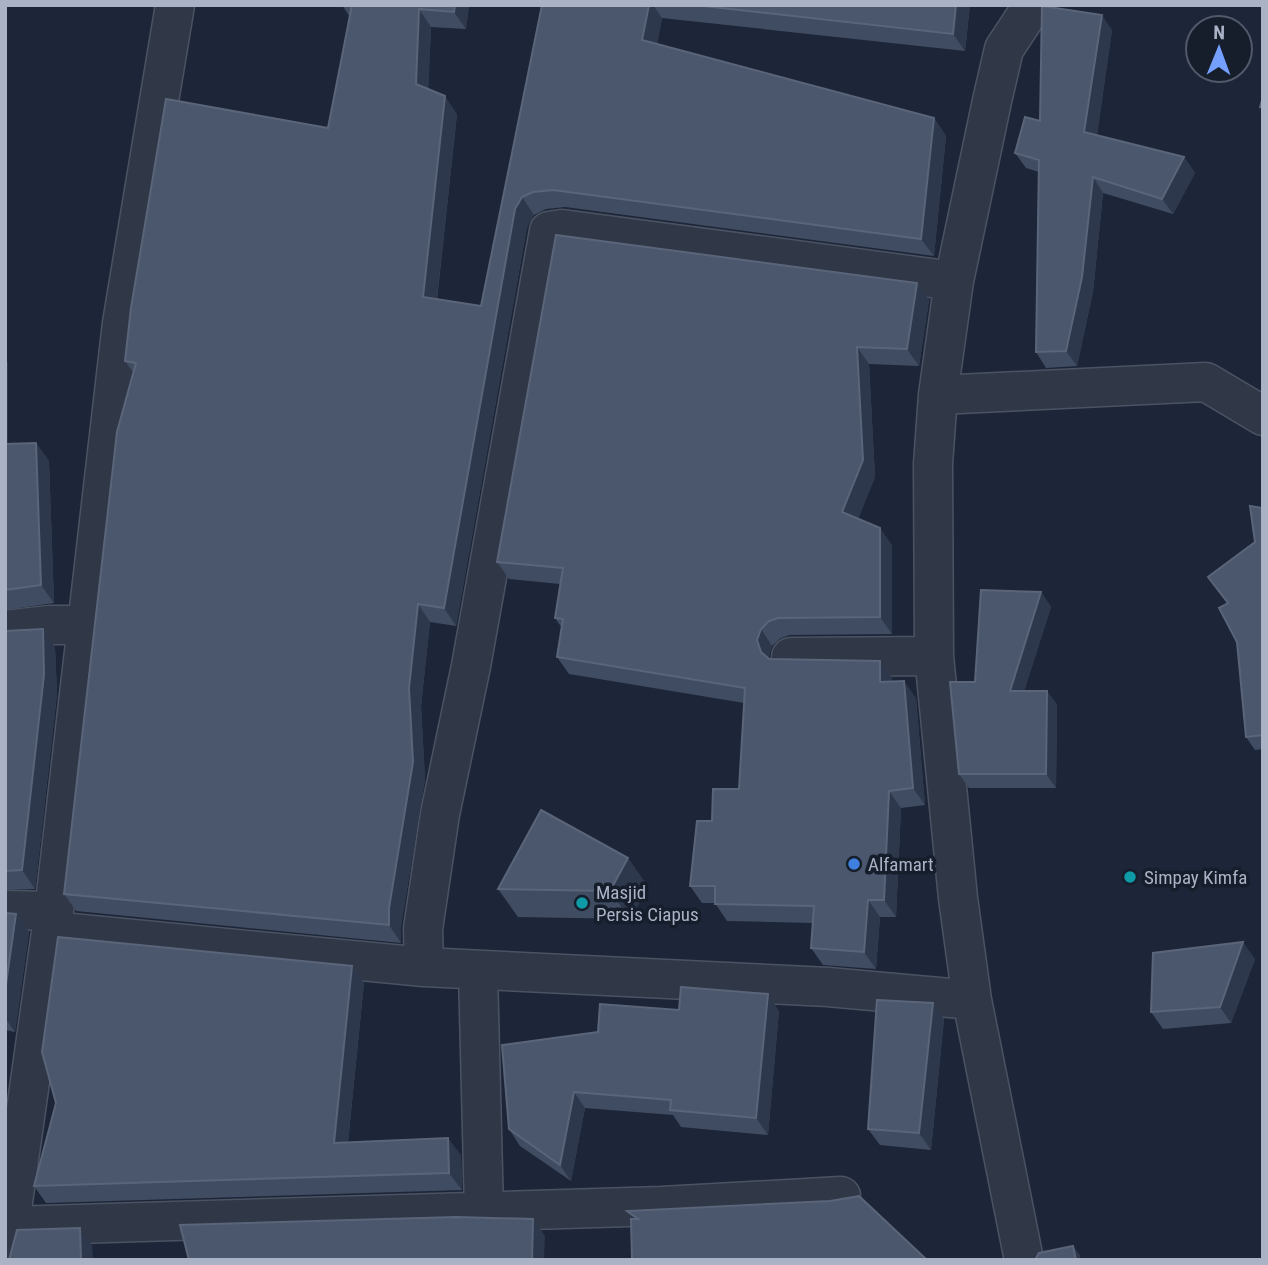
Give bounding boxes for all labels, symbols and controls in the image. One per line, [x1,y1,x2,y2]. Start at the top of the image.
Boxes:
north arrow [1184,14,1254,84]
text: N [1213,21,1225,44]
place label: Alfamart [868,853,934,876]
marker: Alfamart [846,856,862,872]
place label: Simpay Kimfa [1144,866,1247,889]
marker: Simpay Kimfa [1122,869,1138,885]
place label: Masjid Persis Ciapus [596,881,699,926]
marker: Masjid Persis Ciapus [574,895,590,911]

